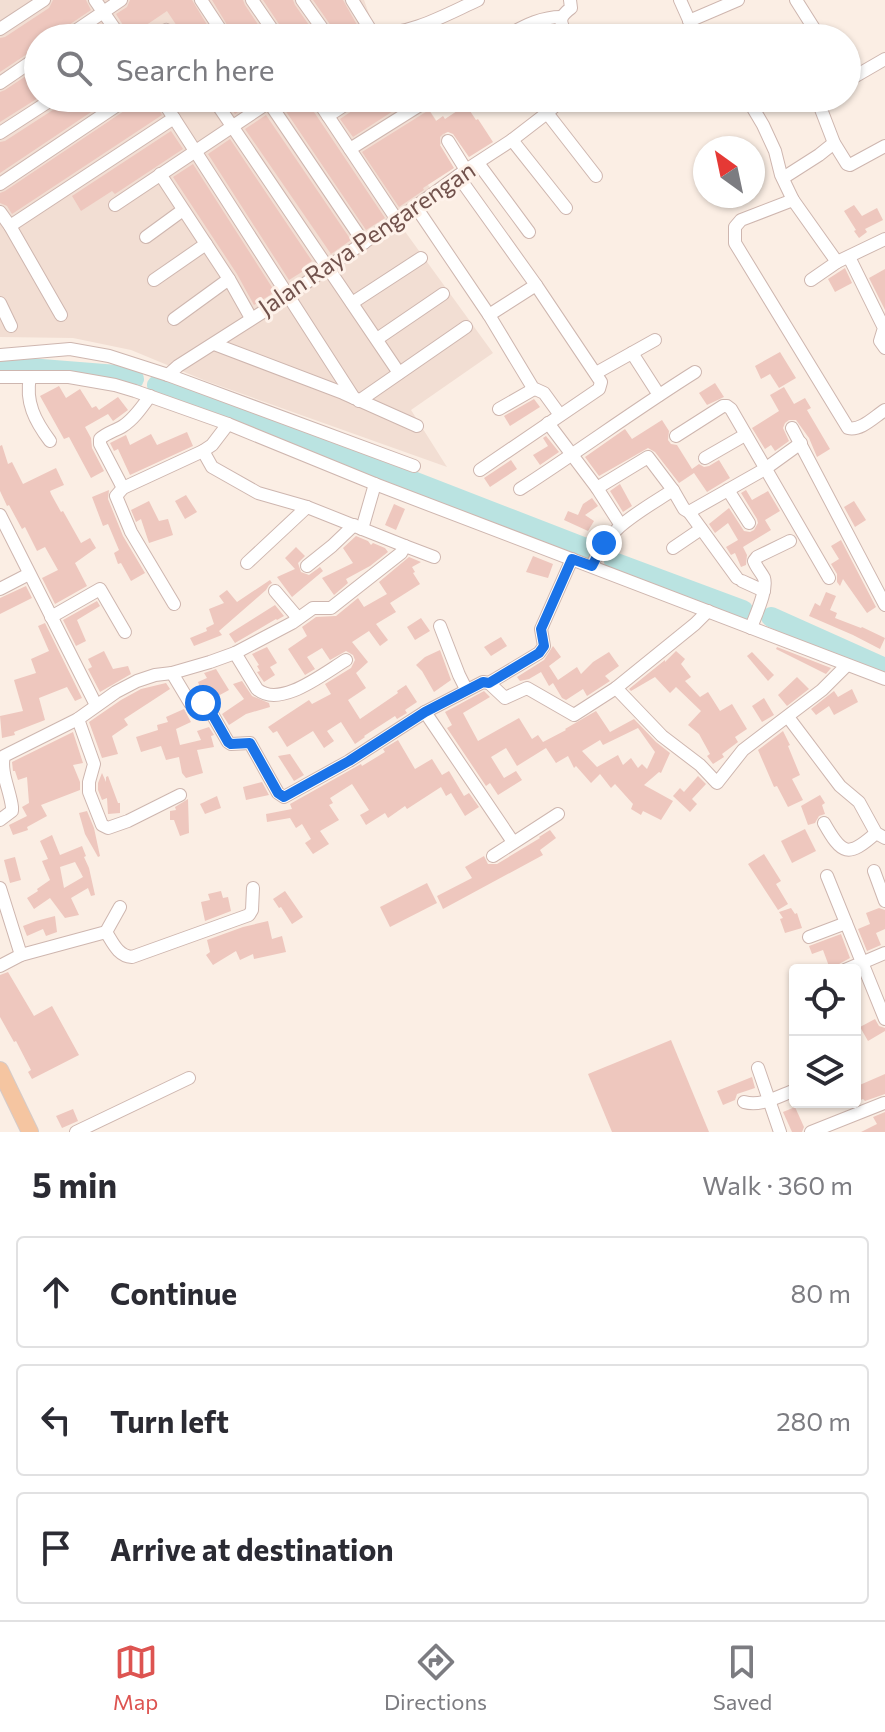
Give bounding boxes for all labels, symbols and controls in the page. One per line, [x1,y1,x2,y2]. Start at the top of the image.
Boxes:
search box [24,24,861,112]
icon: search [52,46,96,90]
text: Search here [116,50,275,87]
north arrow [693,136,765,208]
street label: Jalan Raya Pengarengan [252,154,480,321]
route end [586,525,622,561]
route start [185,685,221,721]
map controls [789,964,861,1108]
button: locate [789,964,861,1036]
button: layers [789,1036,861,1108]
text: 5 min [32,1163,117,1205]
text: Walk · 360 m [702,1169,853,1200]
icon: ahead [34,1270,78,1314]
text: Continue [110,1274,237,1311]
text: 80 m [791,1277,851,1308]
icon: left [34,1398,78,1442]
text: Turn left [110,1402,229,1439]
text: 280 m [776,1405,851,1436]
icon: arrive [34,1526,78,1570]
text: Arrive at destination [110,1530,394,1567]
tab: Map [113,1640,158,1715]
tab: Directions [384,1640,487,1715]
tab: Saved [713,1640,772,1715]

